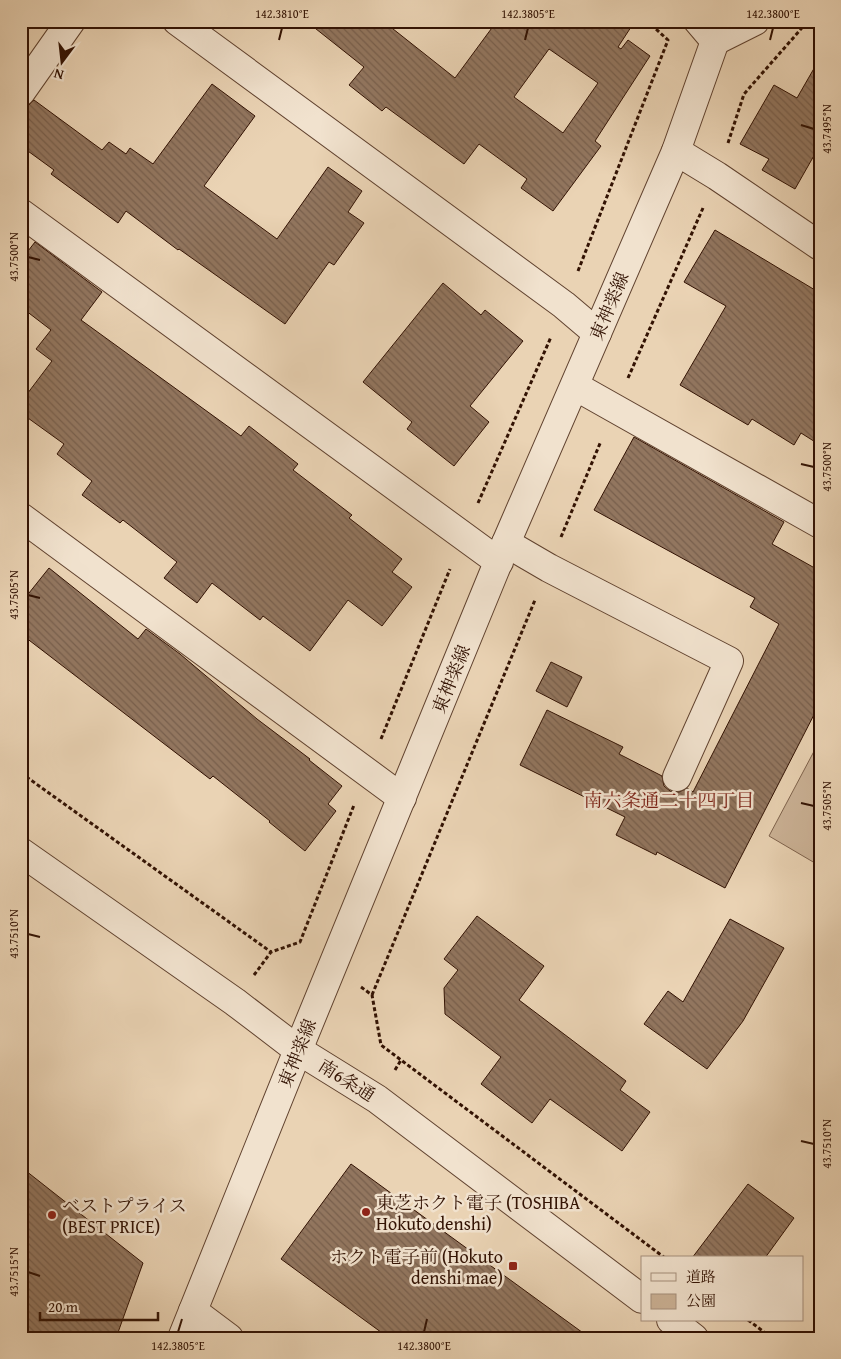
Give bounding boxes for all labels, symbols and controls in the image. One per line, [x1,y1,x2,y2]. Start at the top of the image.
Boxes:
text: 142.3810°E [255,5,309,22]
text: 142.3805°E [501,5,555,22]
text: 142.3800°E [746,5,800,22]
north arrow [38,38,88,88]
text: N [51,64,66,85]
text: 43.7495°N [818,104,835,154]
text: 43.7500°N [5,232,22,282]
street label: 東神楽線 [583,268,635,344]
text: 43.7500°N [818,442,835,492]
text: 43.7505°N [5,570,22,620]
street label: 東神楽線 [425,641,477,717]
text: 43.7505°N [818,781,835,831]
district label: 南六条通二十四丁目 [583,786,755,814]
text: 43.7510°N [5,909,22,959]
street label: 東神楽線 [271,1015,323,1091]
street label: 南6条通 [313,1052,381,1108]
text: 43.7510°N [818,1119,835,1169]
place label: 東芝ホクト電子 (TOSHIBA Hokuto denshi) [376,1189,580,1237]
place label: ベストプライス (BEST PRICE) [62,1192,187,1240]
marker: 東芝ホクト電子 (TOSHIBA Hokuto denshi) [360,1206,372,1218]
marker: ベストプライス (BEST PRICE) [46,1209,58,1221]
place label: ホクト電子前 (Hokuto denshi mae) [330,1243,503,1291]
text: 43.7515°N [5,1247,22,1297]
legend [641,1256,804,1322]
marker: ホクト電子前 (Hokuto denshi mae) [507,1260,519,1272]
text: 道路 [686,1266,716,1287]
scale bar [40,1289,158,1321]
text: 公園 [686,1290,716,1311]
text: 20 m [48,1296,79,1317]
text: 142.3805°E [151,1337,205,1354]
text: 142.3800°E [397,1337,451,1354]

